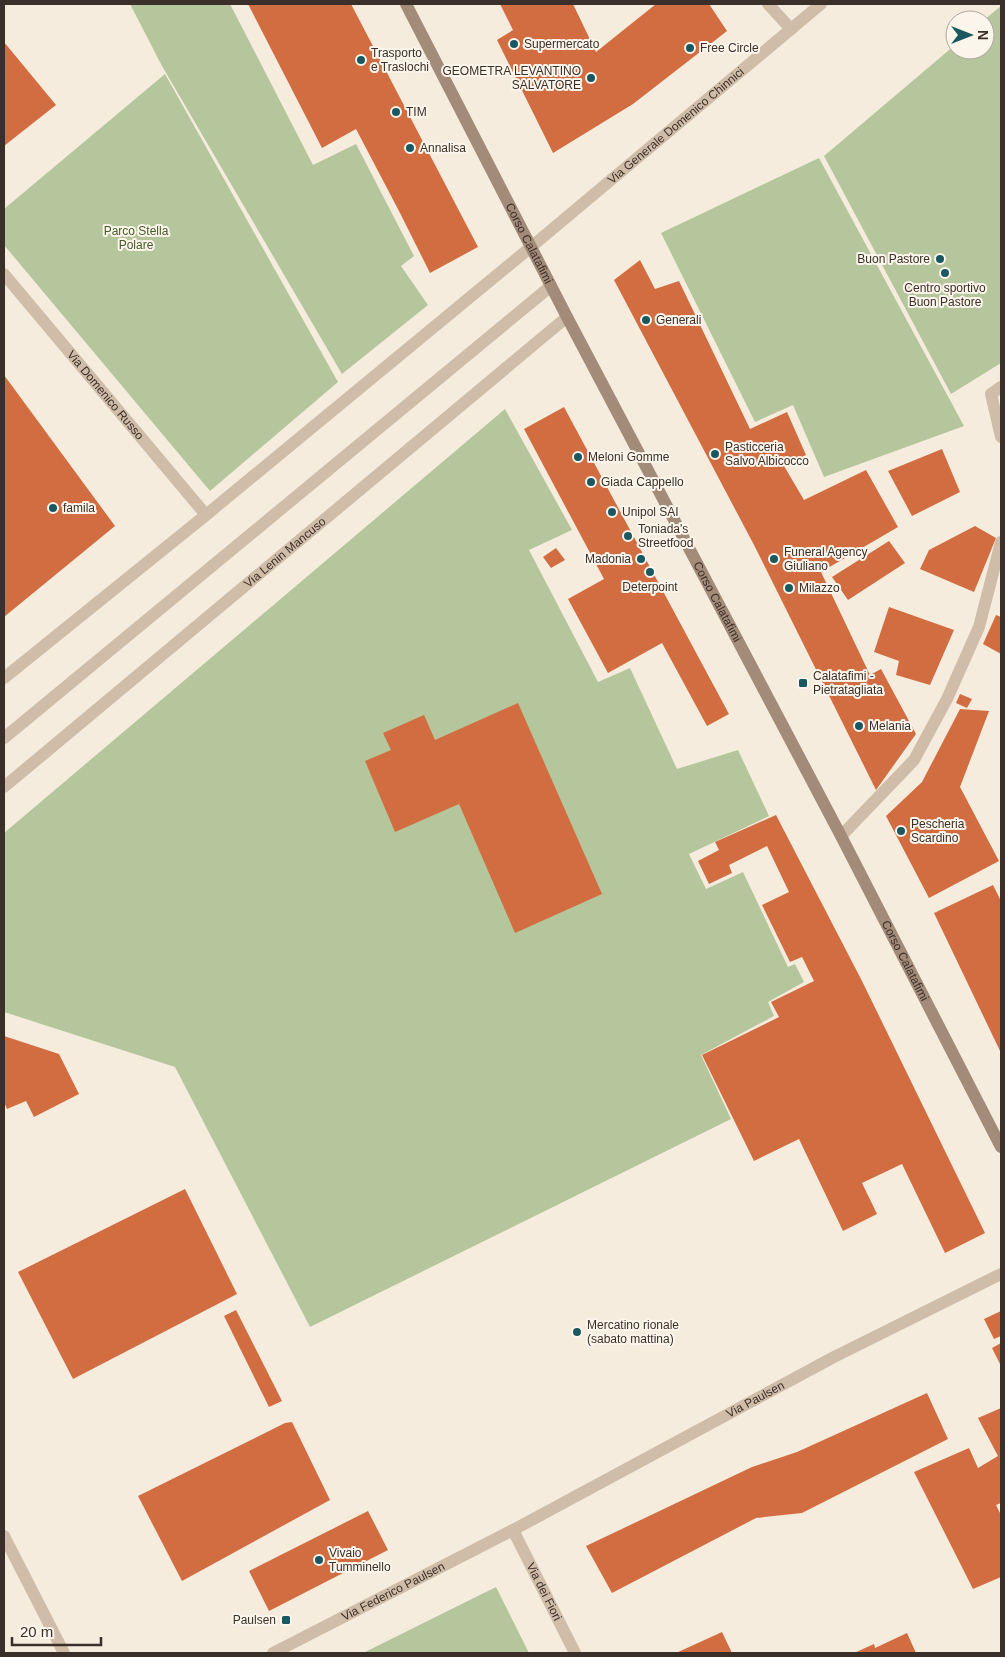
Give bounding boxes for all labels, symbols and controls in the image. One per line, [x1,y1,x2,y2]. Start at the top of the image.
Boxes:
north arrow [945,10,995,60]
text: N [975,30,991,40]
place label: Supermercato [524,37,600,51]
marker: Supermercato [508,38,520,50]
place label: Free Circle [700,41,759,55]
marker: Free Circle [684,42,696,54]
place label: Trasporto e Traslochi [371,46,429,74]
marker: Trasporto e Traslochi [355,54,367,66]
place label: GEOMETRA LEVANTINO SALVATORE [443,64,581,92]
street label: Via Generale Domenico Chinnici [605,65,747,187]
marker: GEOMETRA LEVANTINO SALVATORE [585,72,597,84]
place label: TIM [406,105,427,119]
marker: TIM [390,106,402,118]
place label: Annalisa [420,141,466,155]
marker: Annalisa [404,142,416,154]
street label: Corso Calatafimi [503,201,556,286]
park label: Parco Stella Polare [104,224,169,252]
place label: Buon Pastore [857,252,930,266]
marker: Buon Pastore [934,253,946,265]
marker: Centro sportivo Buon Pastore [939,267,951,279]
place label: Centro sportivo Buon Pastore [904,281,986,309]
place label: Generali [656,313,701,327]
marker: Generali [640,314,652,326]
street label: Via Domenico Russo [64,348,147,443]
place label: Pasticceria Salvo Albicocco [725,440,809,468]
marker: Pasticceria Salvo Albicocco [709,448,721,460]
place label: Meloni Gomme [588,450,670,464]
marker: Meloni Gomme [572,451,584,463]
place label: Giada Cappello [601,475,684,489]
marker: Giada Cappello [585,476,597,488]
place label: famila [63,501,95,515]
marker: famila [47,502,59,514]
place label: Unipol SAI [622,505,679,519]
marker: Unipol SAI [606,506,618,518]
street label: Via Lenin Mancuso [241,514,329,591]
place label: Toniada's Streetfood [638,522,693,550]
marker: Toniada's Streetfood [622,530,634,542]
place label: Funeral Agency Giuliano [784,545,867,573]
place label: Madonia [585,552,631,566]
marker: Madonia [635,553,647,565]
marker: Funeral Agency Giuliano [768,553,780,565]
street label: Corso Calatafimi [690,559,744,644]
marker: Deterpoint [644,566,656,578]
place label: Deterpoint [622,580,678,594]
place label: Milazzo [799,581,840,595]
marker: Milazzo [783,582,795,594]
place label: Calatafimi - Pietratagliata [813,669,883,697]
marker: Calatafimi - Pietratagliata [797,677,809,689]
place label: Melania [869,719,911,733]
marker: Melania [853,720,865,732]
place label: Pescheria Scardino [911,817,965,845]
marker: Pescheria Scardino [895,825,907,837]
street label: Corso Calatafimi [879,918,932,1003]
place label: Mercatino rionale (sabato mattina) [587,1318,679,1346]
marker: Mercatino rionale (sabato mattina) [571,1326,583,1338]
street label: Via Paulsen [724,1378,787,1421]
place label: Vivaio Tumminello [329,1546,391,1574]
marker: Vivaio Tumminello [313,1554,325,1566]
street label: Via Federico Paulsen [339,1559,447,1624]
street label: Via dei Fiori [524,1560,565,1623]
place label: Paulsen [233,1613,276,1627]
scale bar [12,1614,101,1646]
marker: Paulsen [280,1614,292,1626]
text: 20 m [20,1623,53,1640]

